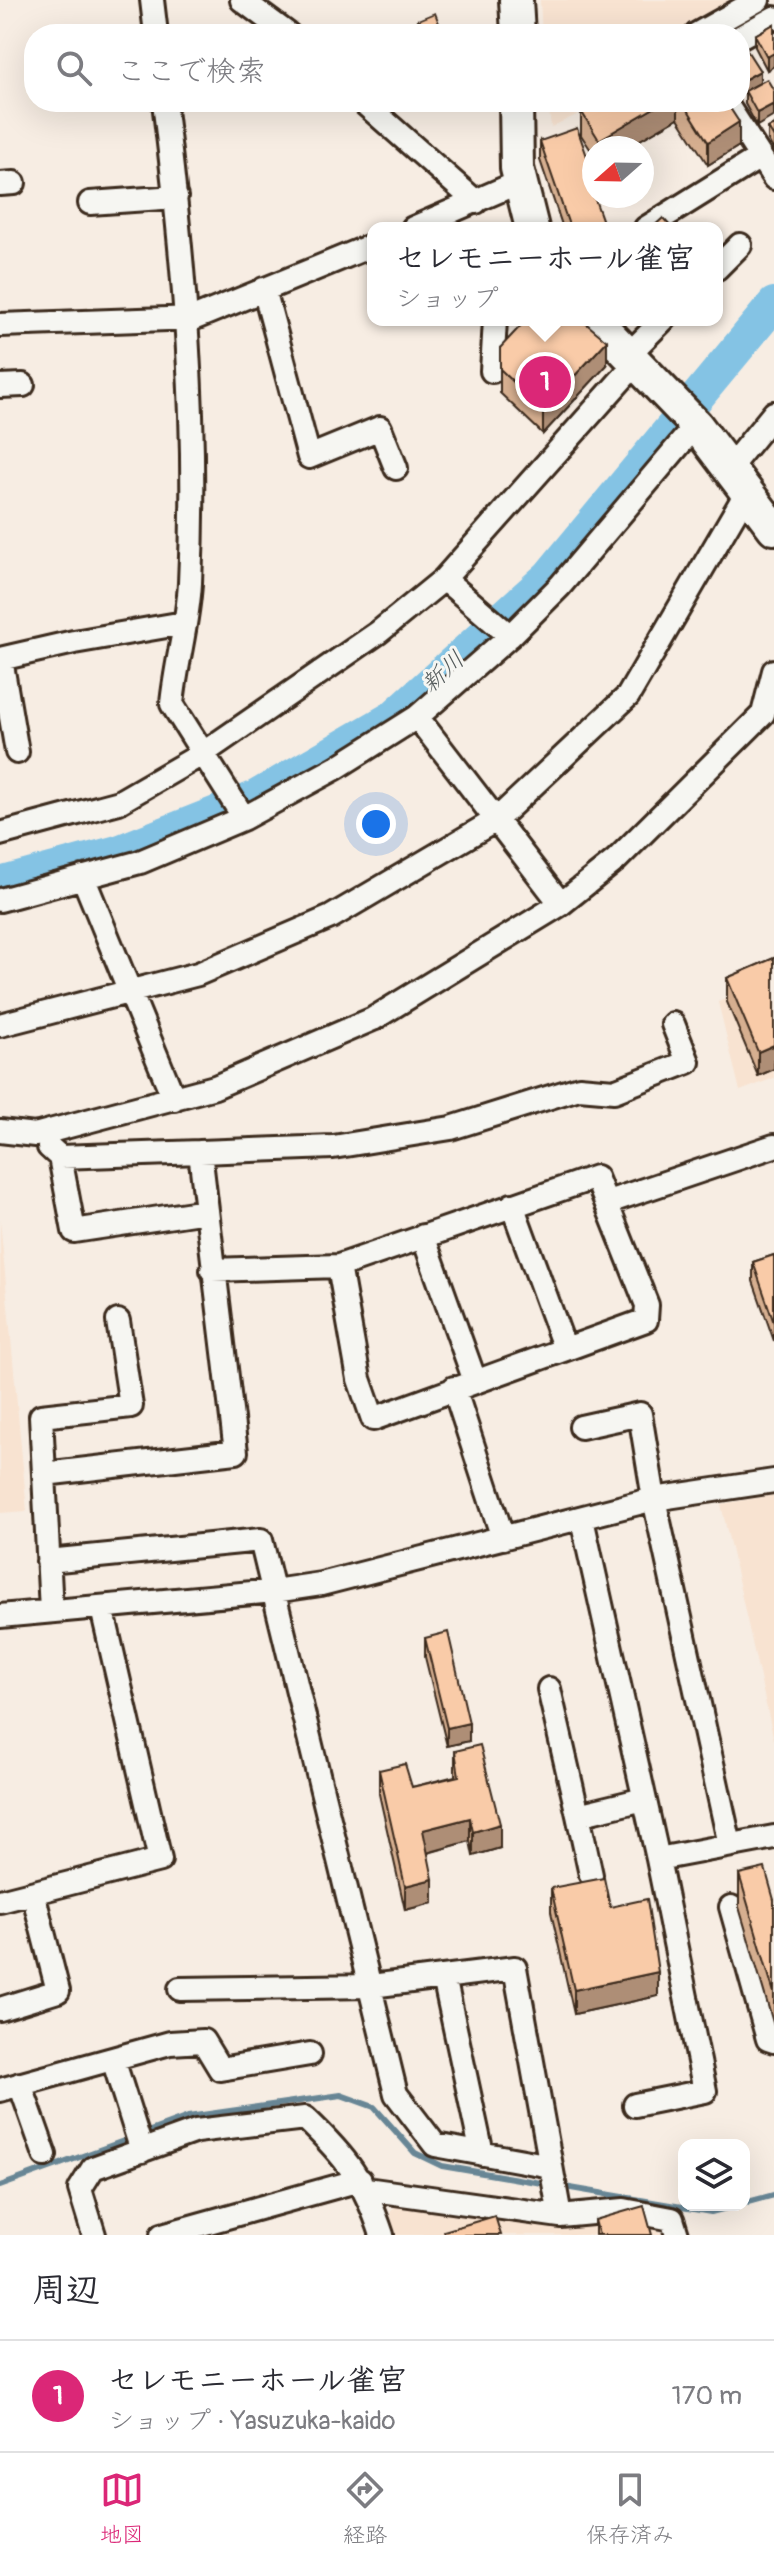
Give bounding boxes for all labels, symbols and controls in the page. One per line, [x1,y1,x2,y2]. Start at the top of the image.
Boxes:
search box [24,24,750,112]
icon: search [52,46,96,90]
text: ここで検索 [116,53,266,90]
north arrow [582,136,654,208]
popup [367,222,723,326]
text: セレモニーホール雀宮 [396,240,694,277]
text: ショップ [396,283,499,315]
pin: 1 [519,352,571,412]
water label: 新川 [415,645,471,699]
your location [356,804,396,844]
map controls [678,2139,750,2211]
button: layers [678,2139,750,2211]
text: 周辺 [32,2269,100,2312]
text: セレモニーホール雀宮 [108,2362,407,2399]
text: 1 [53,2380,63,2412]
text: 170 m [672,2380,742,2412]
text: ショップ · Yasuzuka-kaido [108,2405,395,2437]
tab: 地図 [100,2468,144,2549]
tab: 経路 [343,2468,387,2549]
tab: 保存済み [586,2468,674,2549]

